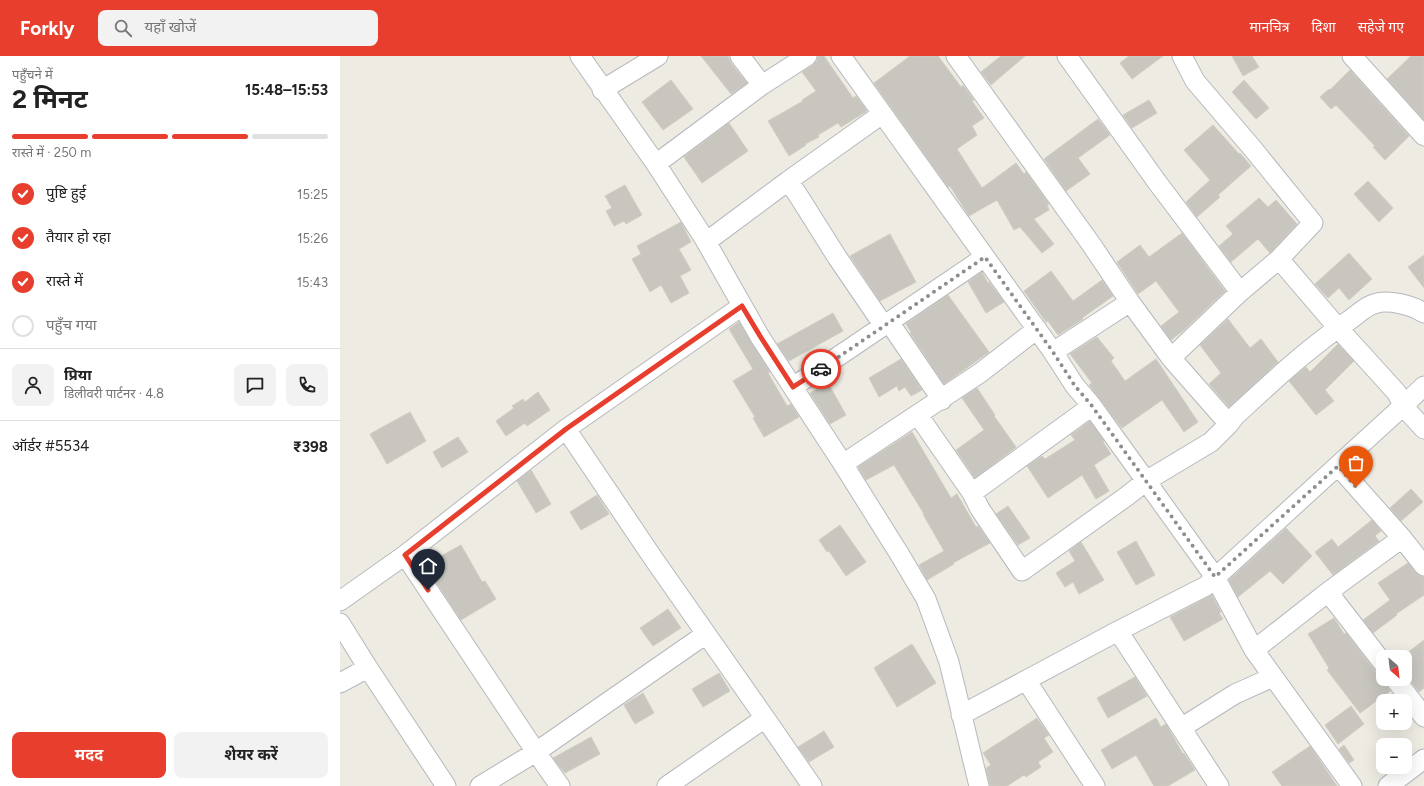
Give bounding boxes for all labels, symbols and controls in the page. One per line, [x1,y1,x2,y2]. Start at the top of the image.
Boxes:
search box [98,10,378,46]
text: Forkly [20,17,74,40]
icon: search [112,17,134,39]
text: यहाँ खोजें [144,18,196,36]
text: मानचित्र [1249,19,1289,36]
text: दिशा [1311,19,1336,36]
text: सहेजे गए [1358,19,1404,36]
text: पहुँचने में [12,67,53,82]
text: 15:48–15:53 [245,81,328,99]
text: 2 मिनट [12,83,88,115]
text: रास्ते में · 250 m [12,145,91,160]
icon: check [12,183,34,205]
text: पुष्टि हुई [46,184,86,202]
text: 15:25 [297,187,328,202]
icon: check [12,227,34,249]
text: तैयार हो रहा [46,228,111,246]
text: 15:26 [297,231,328,246]
icon: check [12,271,34,293]
text: रास्ते में [46,272,83,290]
text: 15:43 [297,275,328,290]
text: पहुँच गया [46,316,97,334]
courier [801,349,841,389]
icon: car [810,358,832,380]
button: person [12,364,54,406]
button: chat [234,364,276,406]
button: phone [286,364,328,406]
text: प्रिया [64,366,92,384]
text: डिलीवरी पार्टनर · 4.8 [64,386,164,401]
text: ऑर्डर #5534 [12,437,89,455]
text: ₹398 [293,438,328,456]
pin [1339,446,1373,487]
icon: bag [1345,452,1367,474]
pin [411,549,445,590]
icon: home [417,555,439,577]
north arrow [1376,650,1412,686]
map controls [1376,650,1412,774]
button: + [1376,694,1412,730]
button: मदद [12,732,166,778]
button: शेयर करें [174,732,328,778]
button: − [1376,738,1412,774]

